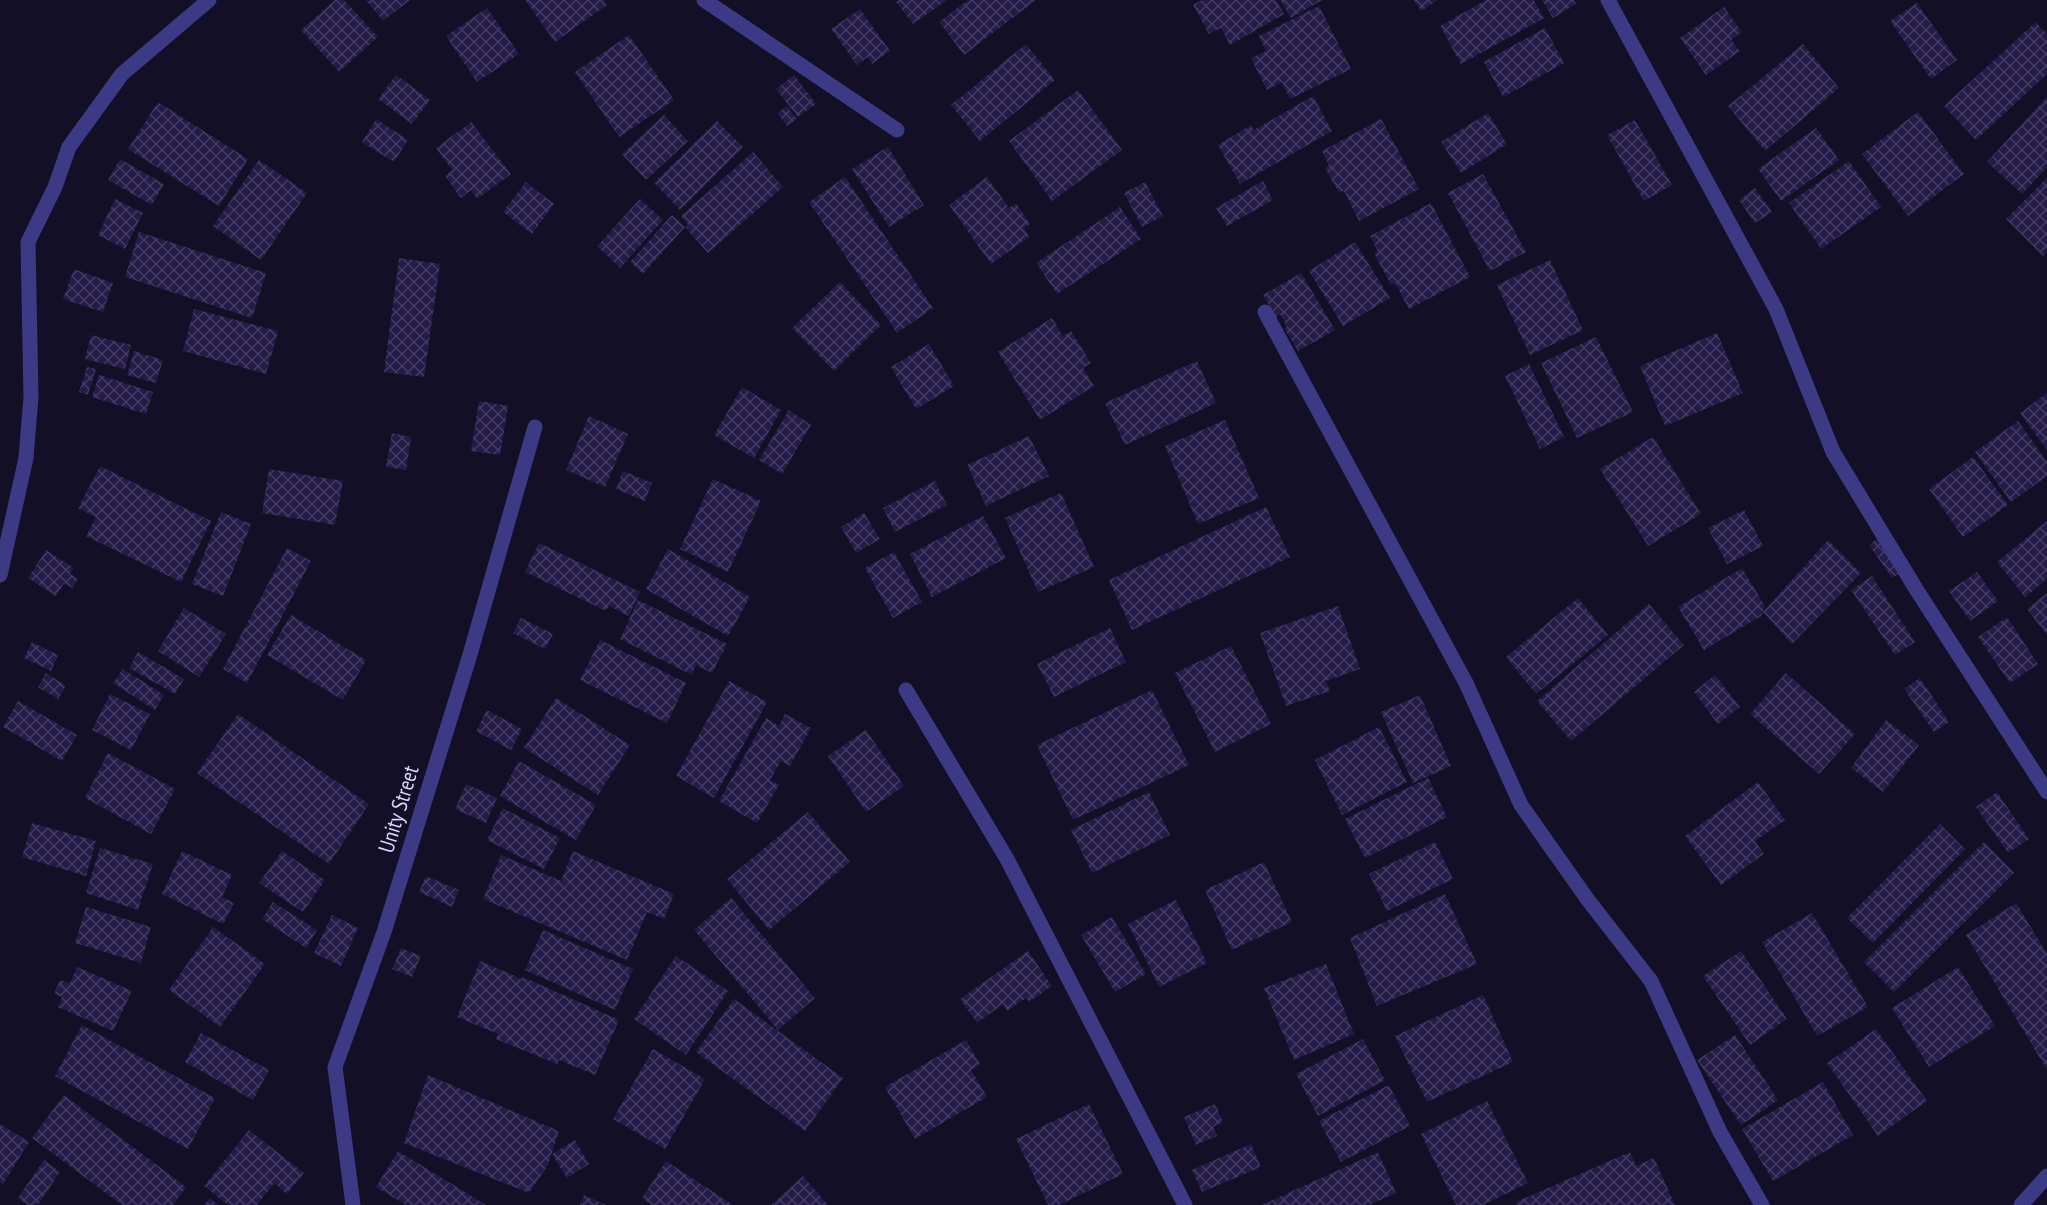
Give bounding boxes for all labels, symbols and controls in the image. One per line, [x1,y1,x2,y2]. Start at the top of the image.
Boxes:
street label: Unity Street [372,762,424,856]

